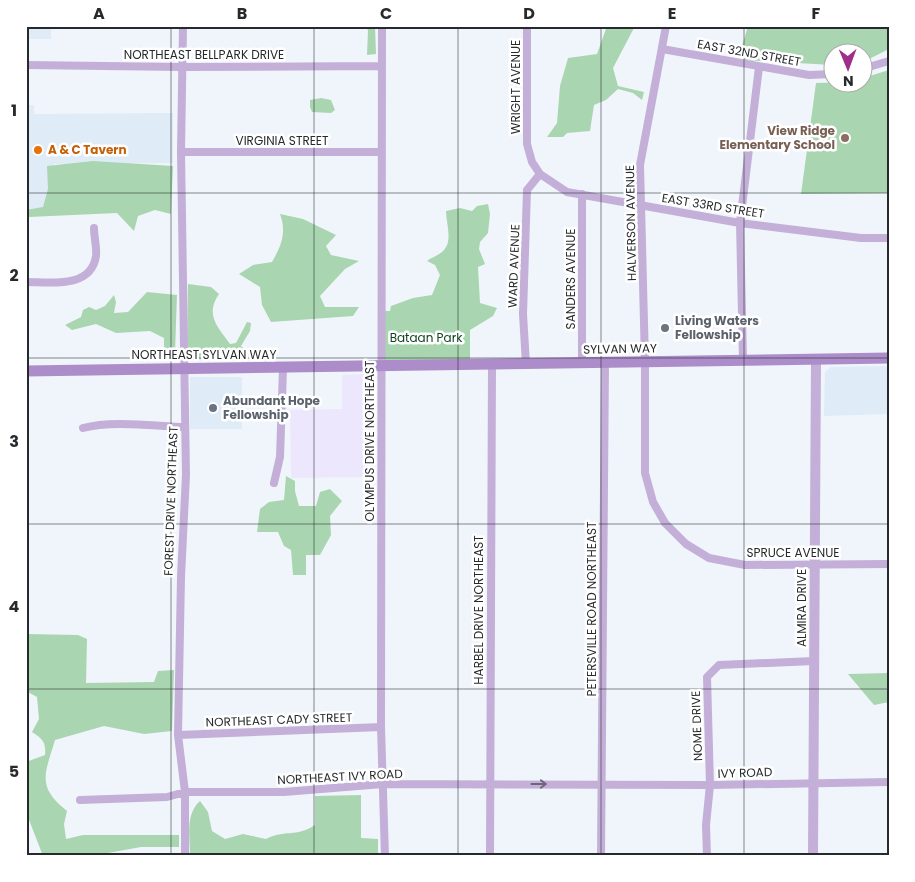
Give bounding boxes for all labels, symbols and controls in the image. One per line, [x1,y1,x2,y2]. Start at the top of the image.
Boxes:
text: A [93,2,105,25]
text: B [237,2,247,25]
text: C [380,2,392,25]
text: D [523,2,535,25]
text: E [668,2,676,25]
text: F [812,2,821,25]
street label: EAST 32ND STREET [696,35,803,70]
street label: WRIGHT AVENUE [507,40,524,134]
north arrow [822,42,872,92]
street label: NORTHEAST BELLPARK DRIVE [124,46,284,63]
text: N [843,71,854,91]
text: 1 [11,99,17,122]
place label: View Ridge Elementary School [720,122,836,153]
street label: VIRGINIA STREET [236,132,329,149]
marker: View Ridge Elementary School [839,132,851,144]
place label: A & C Tavern [48,141,127,158]
marker: A & C Tavern [32,144,44,156]
street label: HALVERSON AVENUE [621,165,640,281]
street label: EAST 33RD STREET [661,189,766,222]
street label: WARD AVENUE [504,224,523,308]
street label: SANDERS AVENUE [562,229,579,329]
text: 2 [9,264,19,287]
place label: Living Waters Fellowship [675,312,759,343]
marker: Living Waters Fellowship [659,322,671,334]
park label: Bataan Park [390,329,463,346]
street label: SYLVAN WAY [583,339,657,358]
street label: NORTHEAST SYLVAN WAY [132,346,276,363]
street label: OLYMPUS DRIVE NORTHEAST [361,360,378,522]
place label: Abundant Hope Fellowship [223,392,321,423]
marker: Abundant Hope Fellowship [207,402,219,414]
street label: FOREST DRIVE NORTHEAST [159,425,182,576]
text: 3 [9,430,19,453]
street label: PETERSVILLE ROAD NORTHEAST [583,521,600,697]
street label: HARBEL DRIVE NORTHEAST [470,535,487,685]
street label: SPRUCE AVENUE [746,544,840,561]
street label: ALMIRA DRIVE [793,569,810,647]
text: 4 [9,595,20,618]
street label: NOME DRIVE [687,690,706,762]
street label: NORTHEAST CADY STREET [205,708,353,731]
text: 5 [9,760,19,783]
street label: IVY ROAD [717,763,773,782]
street label: NORTHEAST IVY ROAD [277,765,403,788]
one-way arrow [530,779,546,789]

